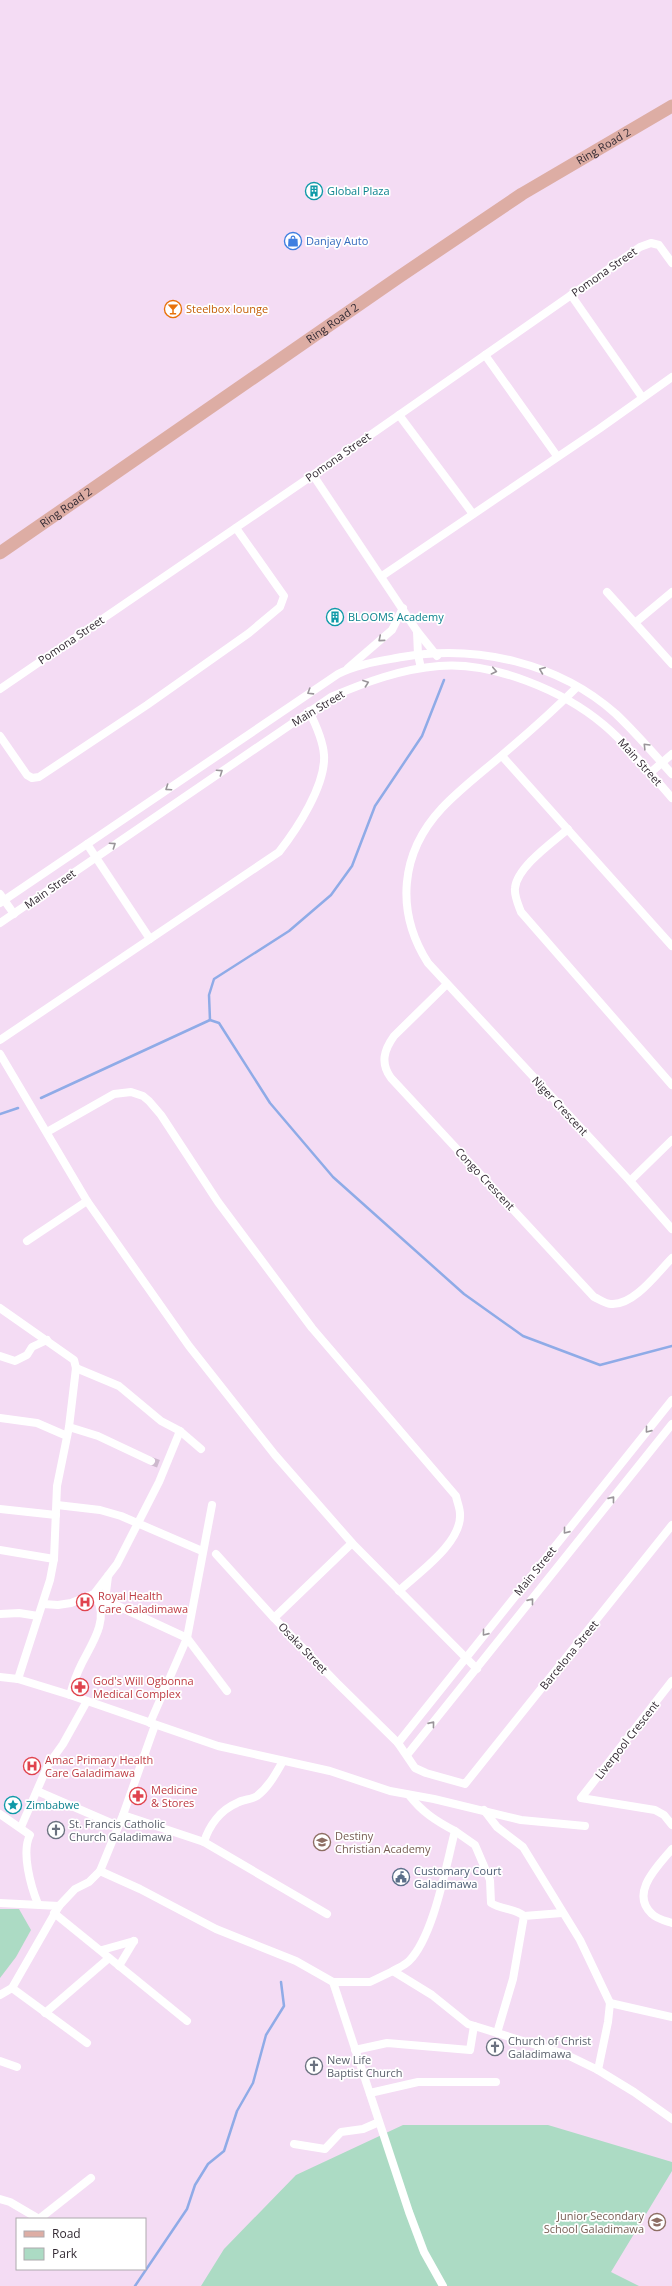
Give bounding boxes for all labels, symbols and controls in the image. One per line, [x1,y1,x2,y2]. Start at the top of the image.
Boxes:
street label: Ring Road 2 [573,124,633,168]
building icon: Global Plaza [304,181,324,201]
place label: Global Plaza [327,183,390,198]
shop icon: Danjay Auto [283,231,303,251]
place label: Danjay Auto [306,233,369,248]
street label: Pomona Street [568,243,639,300]
bar icon: Steelbox lounge [163,299,183,319]
street label: Ring Road 2 [303,299,361,346]
place label: Steelbox lounge [186,301,268,316]
street label: Pomona Street [302,428,373,485]
street label: Ring Road 2 [36,484,95,530]
building icon: BLOOMS Academy [325,607,345,627]
place label: BLOOMS Academy [348,609,444,624]
street label: Pomona Street [35,612,107,667]
one-way arrow [378,635,386,642]
one-way arrow [490,667,497,675]
one-way arrow [538,667,546,675]
one-way arrow [363,679,370,687]
street label: Main Street [289,686,347,729]
one-way arrow [307,687,314,694]
street label: Main Street [615,735,666,789]
one-way arrow [643,743,650,751]
one-way arrow [216,769,223,777]
one-way arrow [165,784,172,791]
one-way arrow [108,843,115,850]
street label: Main Street [21,865,78,912]
street label: Niger Crescent [529,1073,592,1138]
street label: Congo Crescent [452,1144,518,1213]
one-way arrow [646,1426,653,1433]
one-way arrow [607,1497,614,1504]
one-way arrow [564,1527,571,1534]
street label: Main Street [510,1543,559,1598]
place label: Royal Health Care Galadimawa [98,1588,188,1616]
hospital icon: Royal Health Care Galadimawa [75,1592,95,1612]
one-way arrow [526,1599,533,1606]
street label: Barcelona Street [536,1617,601,1692]
street label: Osaka Street [275,1619,332,1676]
one-way arrow [482,1628,489,1635]
place label: God's Will Ogbonna Medical Complex [93,1673,194,1701]
pharmacy icon: God's Will Ogbonna Medical Complex [70,1677,90,1697]
street label: Liverpool Crescent [591,1697,662,1782]
one-way arrow [427,1722,434,1729]
place label: Amac Primary Health Care Galadimawa [45,1752,153,1780]
hospital icon: Amac Primary Health Care Galadimawa [22,1756,42,1776]
place label: Medicine & Stores [151,1782,198,1810]
pharmacy icon: Medicine & Stores [128,1786,148,1806]
place icon: Zimbabwe [3,1795,23,1815]
place label: Zimbabwe [26,1797,80,1812]
place label: St. Francis Catholic Church Galadimawa [69,1816,172,1844]
church icon: St. Francis Catholic Church Galadimawa [46,1820,66,1840]
place label: Destiny Christian Academy [335,1828,431,1856]
school or university icon: Destiny Christian Academy [312,1832,332,1852]
place label: Customary Court Galadimawa [414,1863,501,1891]
public building icon: Customary Court Galadimawa [391,1867,411,1887]
place label: Church of Christ Galadimawa [508,2033,591,2061]
church icon: Church of Christ Galadimawa [485,2037,505,2057]
place label: New Life Baptist Church [327,2052,403,2080]
church icon: New Life Baptist Church [304,2056,324,2076]
place label: Junior Secondary School Galadimawa [544,2208,644,2236]
school or university icon: Junior Secondary School Galadimawa [647,2212,667,2232]
legend [16,2218,146,2270]
text: Road [52,2225,81,2242]
text: Park [52,2245,78,2262]

